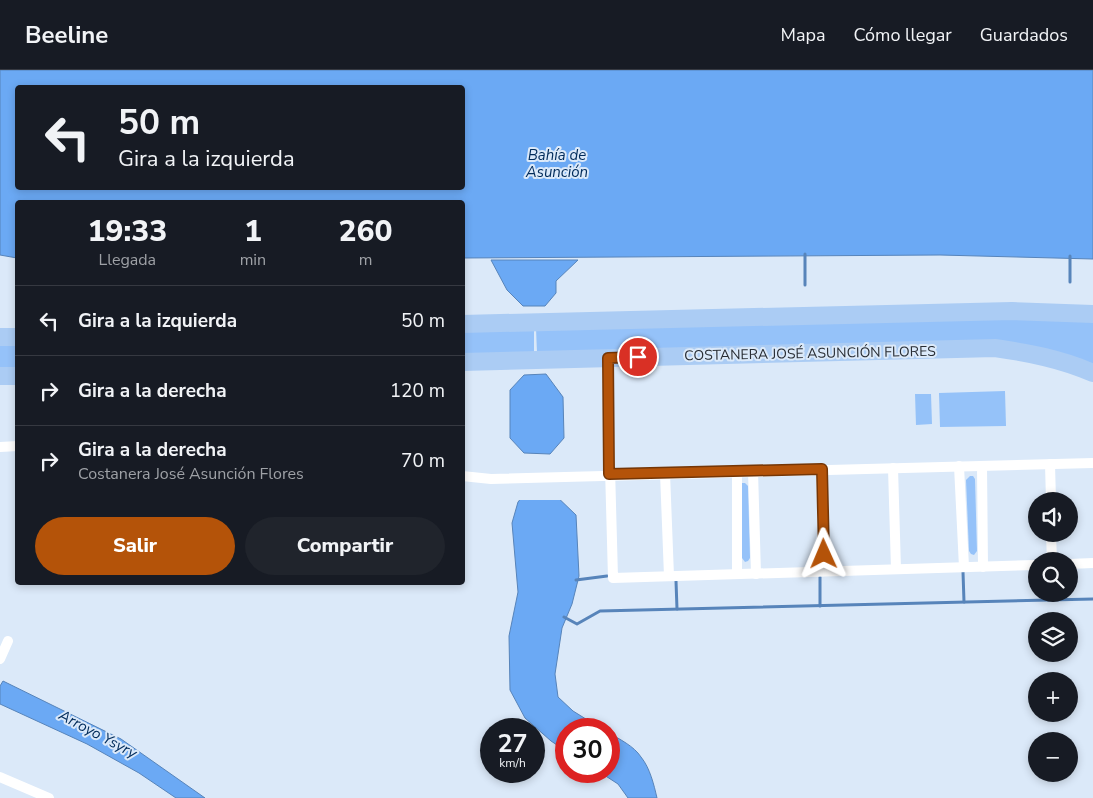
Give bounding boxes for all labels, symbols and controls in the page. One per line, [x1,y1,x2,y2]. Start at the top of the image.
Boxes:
text: Beeline [25,19,108,51]
text: Mapa [781,23,826,47]
text: Cómo llegar [854,23,952,47]
text: Guardados [980,23,1068,47]
text: 50 m [118,99,200,146]
icon: left [35,105,100,170]
text: Gira a la izquierda [118,144,295,174]
water label: Bahía de Asunción [525,145,588,182]
text: 19:33 [87,211,167,252]
text: 1 [244,211,262,252]
text: 260 [339,211,393,252]
text: Llegada [99,249,156,271]
text: min [240,249,266,271]
text: m [359,249,372,271]
icon: left [35,307,63,335]
text: Gira a la izquierda [78,308,237,334]
text: 50 m [401,308,445,334]
pin [617,336,659,378]
street label: COSTANERA JOSÉ ASUNCIÓN FLORES [684,342,936,365]
icon: arrive [624,343,652,371]
icon: right [35,377,63,405]
text: Gira a la derecha [78,378,227,404]
text: 120 m [390,378,445,404]
text: Gira a la derecha [78,437,227,463]
icon: right [35,447,63,475]
text: 70 m [401,448,445,474]
text: Costanera José Asunción Flores [78,463,304,485]
map controls [1028,492,1078,782]
button: sound [1028,492,1078,542]
button: Salir [35,517,235,575]
button: Compartir [245,517,445,575]
position arrow [797,527,849,579]
button: search [1028,552,1078,602]
button: layers [1028,612,1078,662]
button: + [1028,672,1078,722]
water label: Arroyo Ysyry [55,705,142,764]
speed limit sign: 30 [555,718,620,783]
text: 27 [497,727,528,761]
button: − [1028,732,1078,782]
text: km/h [499,755,526,771]

